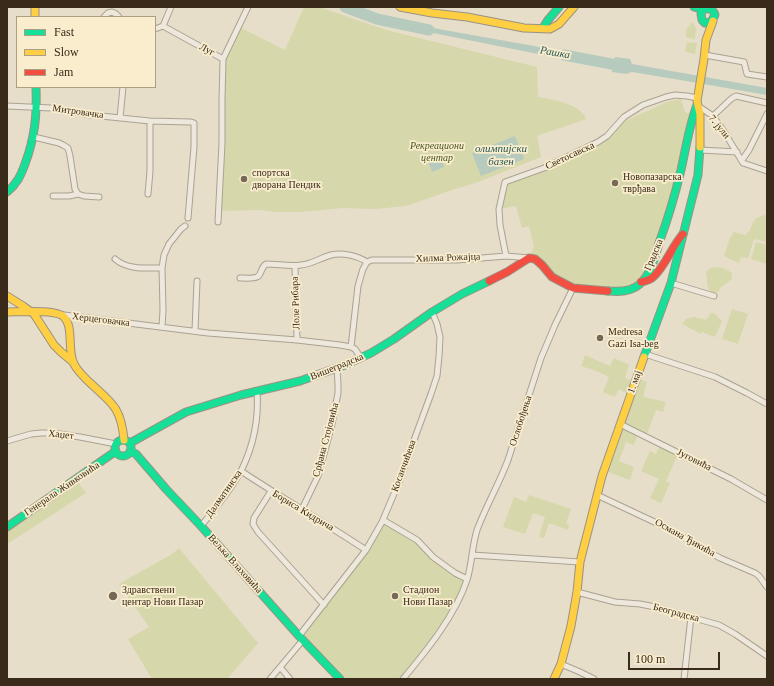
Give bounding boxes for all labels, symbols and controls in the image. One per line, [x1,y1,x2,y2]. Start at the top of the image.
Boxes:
legend [16,16,156,88]
text: Fast [54,25,74,39]
street label: Луг [197,41,217,59]
water label: Рашка [539,44,571,62]
text: Slow [54,45,79,59]
text: Jam [54,65,73,79]
street label: Митровачка [52,102,104,122]
street label: 7. јули [706,112,732,142]
street label: Светосавска [544,139,596,173]
park label: Рекреациони центар [410,140,464,164]
water label: олимпијски базен [475,142,527,168]
place label: спортска дворана Пендик [252,167,321,190]
place label: Новопазарска тврђава [623,171,682,194]
marker: спортска дворана Пендик [239,174,249,184]
marker: Новопазарска тврђава [610,178,620,188]
street label: Градска [642,237,666,273]
street label: Хилма Рожајца [415,251,481,265]
street label: Лоле Рибара [289,276,303,330]
street label: Херцеговачка [71,311,131,329]
place label: Medresa Gazi Isa-beg [608,326,659,350]
marker: Medresa Gazi Isa-beg [595,333,605,343]
street label: Вишеградска [309,351,365,383]
street label: 1. мај [625,369,645,395]
street label: Ослобођења [507,394,535,448]
street label: Срђана Стојовића [310,402,342,478]
street label: Хаџет [48,428,74,442]
street label: Косанчићева [389,438,419,494]
street label: Југовића [675,446,713,474]
street label: Генерала Живковића [22,459,102,519]
street label: Далматинска [203,468,245,520]
street label: Бориса Кидрича [270,488,336,534]
street label: Османа Ђикића [653,516,717,560]
street label: Вељка Влаховића [205,532,265,596]
place label: Здравствени центар Нови Пазар [122,584,203,608]
place label: Стадион Нови Пазар [403,584,453,608]
marker: Здравствени центар Нови Пазар [107,590,119,602]
marker: Стадион Нови Пазар [390,591,400,601]
street label: Београдска [652,601,700,625]
scale bar [630,644,722,670]
text: 100 m [635,652,665,666]

